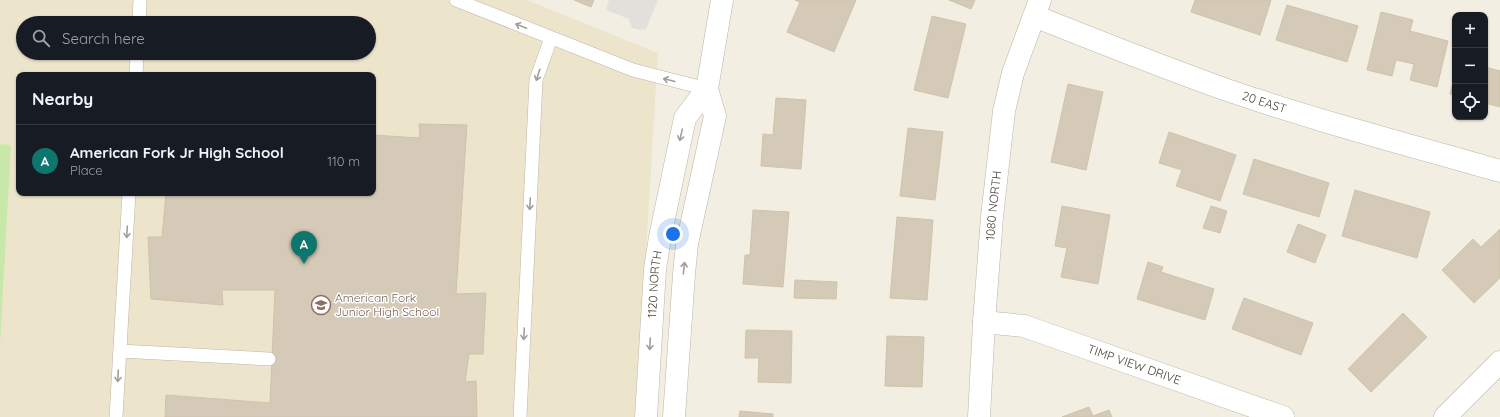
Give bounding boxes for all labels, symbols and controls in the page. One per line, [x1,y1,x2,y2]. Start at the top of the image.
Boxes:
map controls [1452,12,1488,120]
button: + [1452,12,1488,48]
search box [16,16,376,60]
one-way arrow [515,21,527,29]
icon: search [30,27,52,49]
text: Search here [62,29,145,48]
button: − [1452,48,1488,84]
one-way arrow [534,68,542,80]
one-way arrow [663,75,676,83]
button: locate [1452,84,1488,120]
text: Nearby [32,88,93,109]
street label: 20 EAST [1240,88,1288,116]
one-way arrow [677,128,685,141]
text: American Fork Jr High School [70,143,284,162]
text: A [41,153,49,169]
text: 110 m [327,153,360,169]
text: Place [70,162,103,178]
street label: 1080 NORTH [982,170,1004,241]
one-way arrow [527,197,534,210]
your location [663,224,683,244]
one-way arrow [123,225,130,238]
pin: A [291,231,317,264]
street label: 1120 NORTH [644,249,665,318]
one-way arrow [681,262,688,275]
place label: American Fork Junior High School [335,290,439,319]
school or university icon: American Fork Junior High School [310,294,332,316]
one-way arrow [520,327,527,340]
one-way arrow [647,337,654,350]
street label: TIMP VIEW DRIVE [1086,341,1183,388]
one-way arrow [115,369,122,382]

